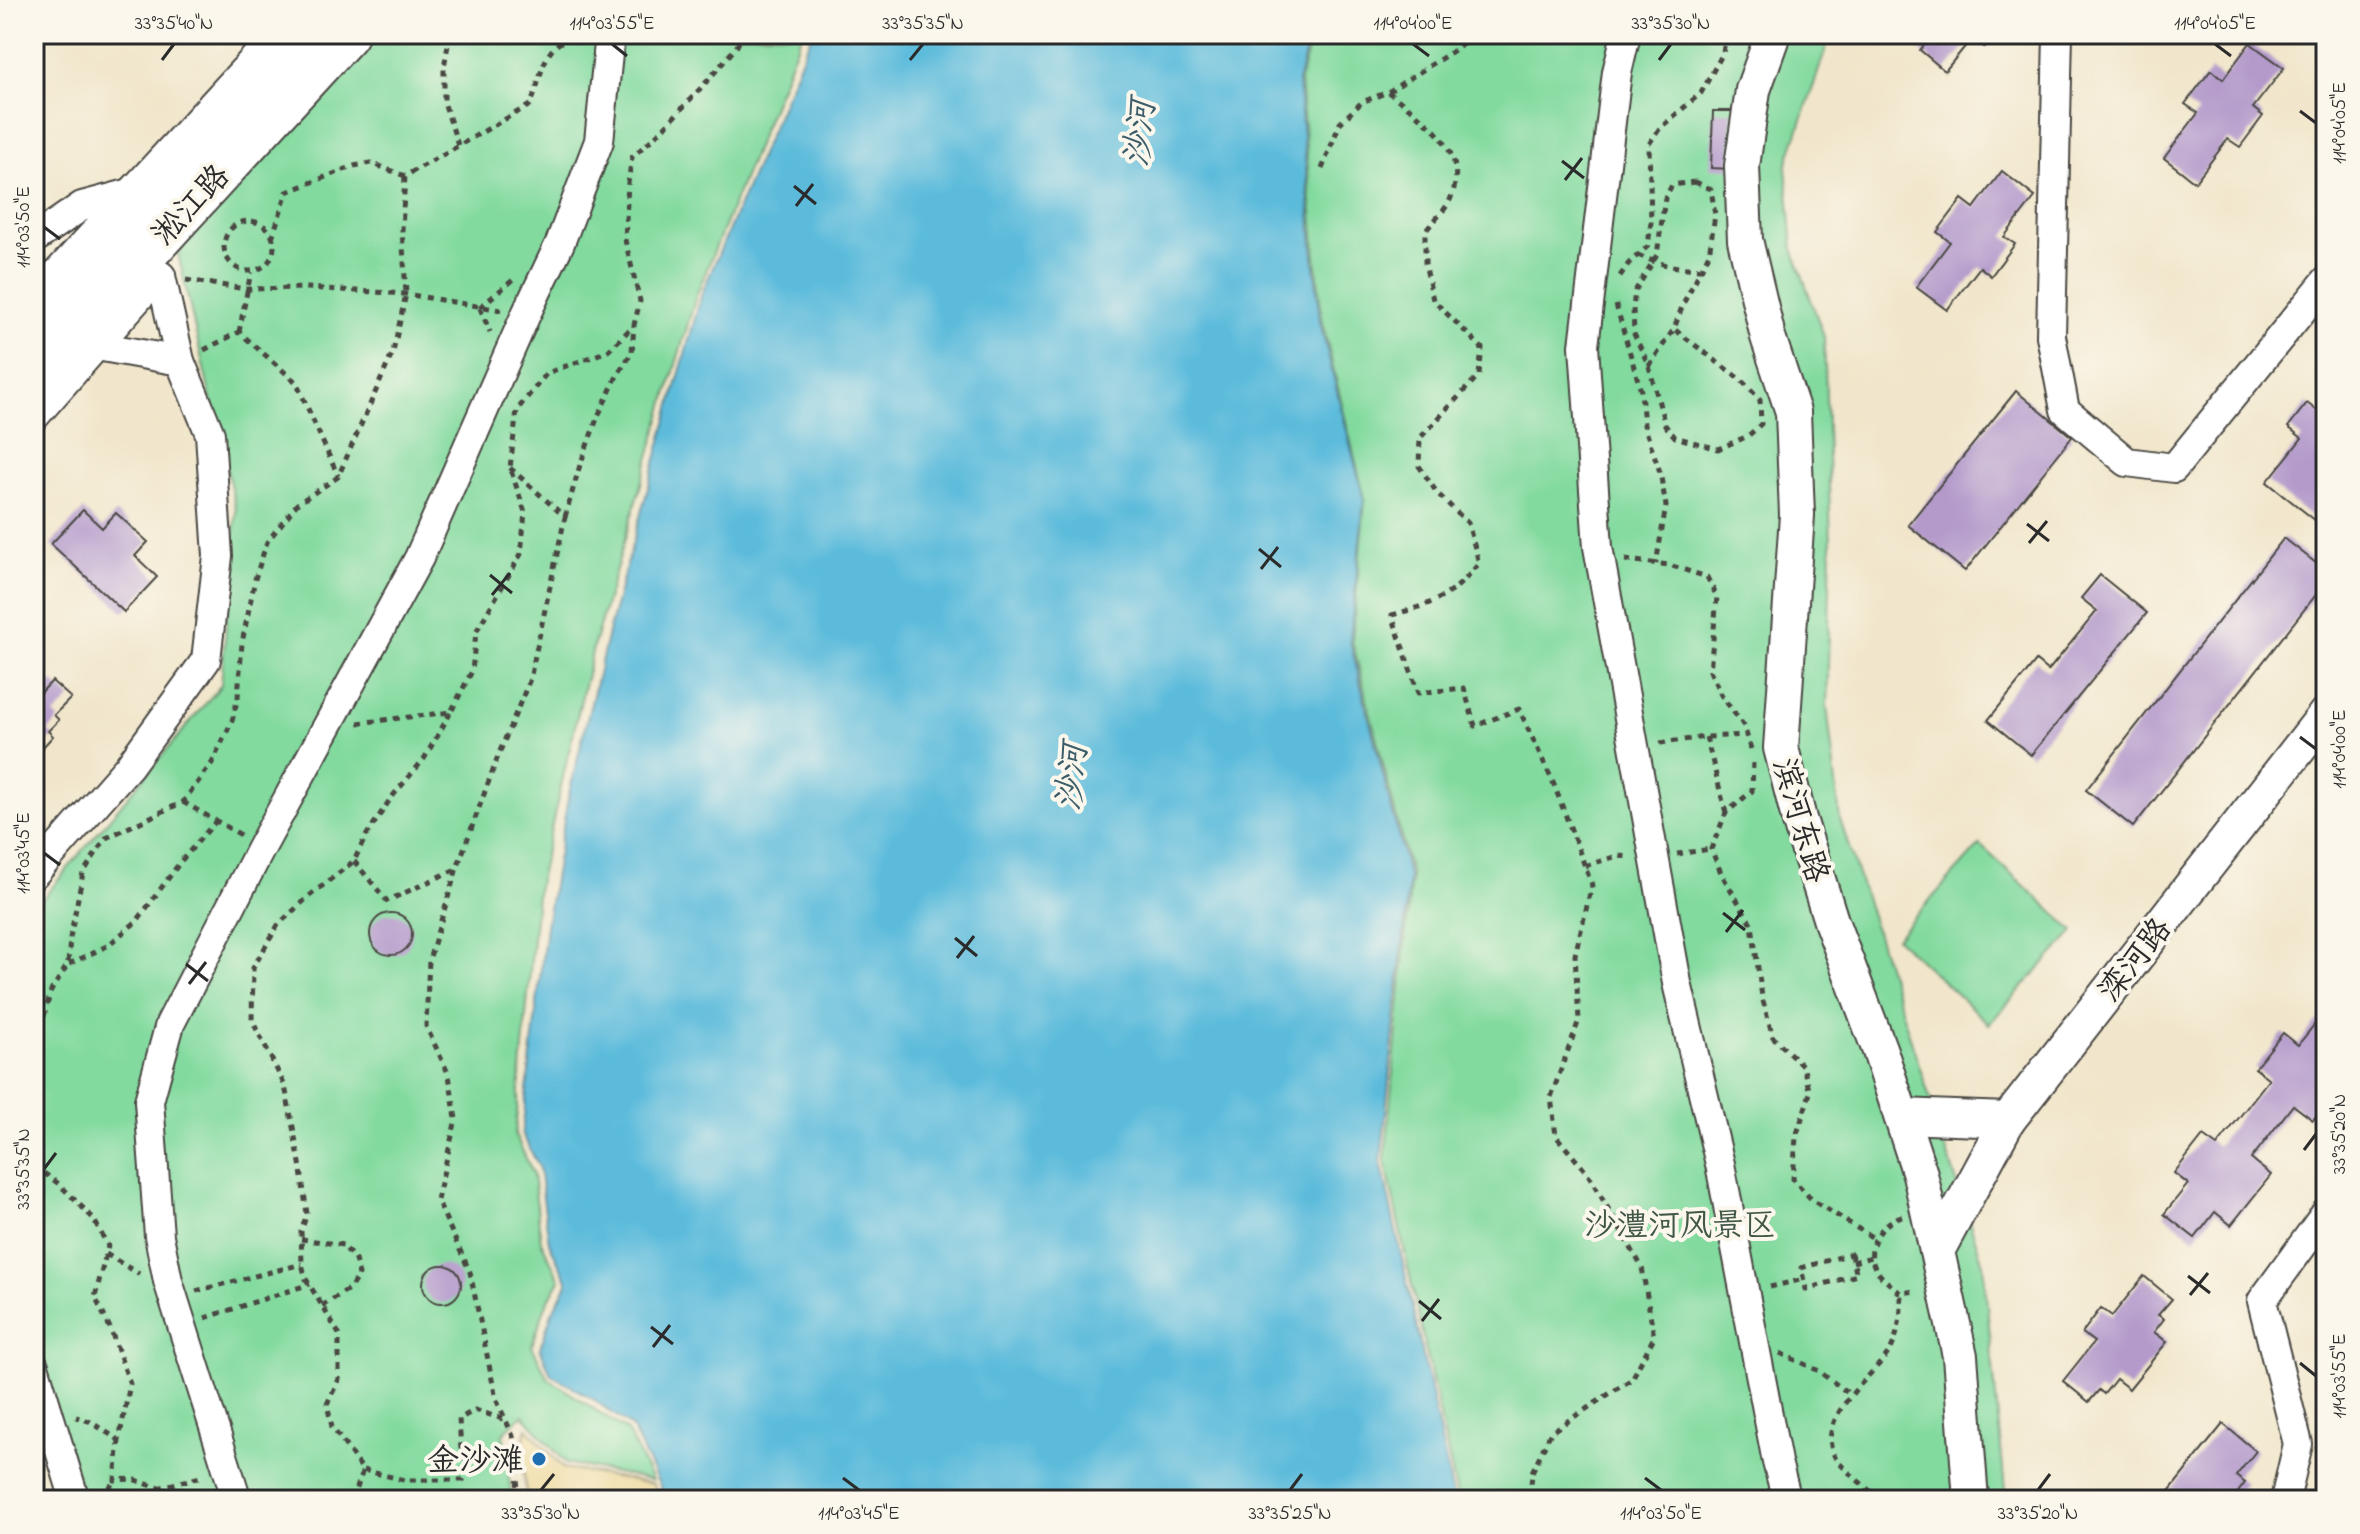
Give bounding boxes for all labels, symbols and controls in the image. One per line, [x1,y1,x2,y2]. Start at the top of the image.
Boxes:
text: 33°35'40"N [135,10,213,39]
text: 114°03'55"E [570,10,655,39]
text: 33°35'35"N [882,10,964,39]
text: 114°04'00"E [1373,10,1453,39]
text: 33°35'30"N [1632,10,1710,39]
text: 114°04'05"E [2174,10,2256,39]
text: 114°04'05"E [2326,82,2355,164]
water label: 沙河 [1114,92,1171,170]
street label: 淞江路 [143,155,242,258]
text: 114°03'50"E [10,186,39,268]
text: 114°04'00"E [2326,709,2355,789]
water label: 沙河 [1046,736,1103,814]
street label: 滨河东路 [1758,753,1839,889]
text: 114°03'45"E [10,812,39,894]
street label: 滦河路 [2089,909,2185,1013]
text: 33°35'20"N [2326,1094,2355,1174]
text: 33°35'35"N [10,1128,39,1210]
park label: 沙澧河风景区 [1584,1204,1776,1251]
text: 114°03'55"E [2326,1334,2355,1419]
place label: 金沙滩 [427,1439,523,1486]
marker: 金沙滩 [530,1450,548,1468]
text: 33°35'30"N [502,1500,580,1529]
text: 114°03'45"E [818,1500,900,1529]
text: 33°35'25"N [1248,1500,1332,1529]
text: 114°03'50"E [1620,1500,1702,1529]
text: 33°35'20"N [1998,1500,2078,1529]

